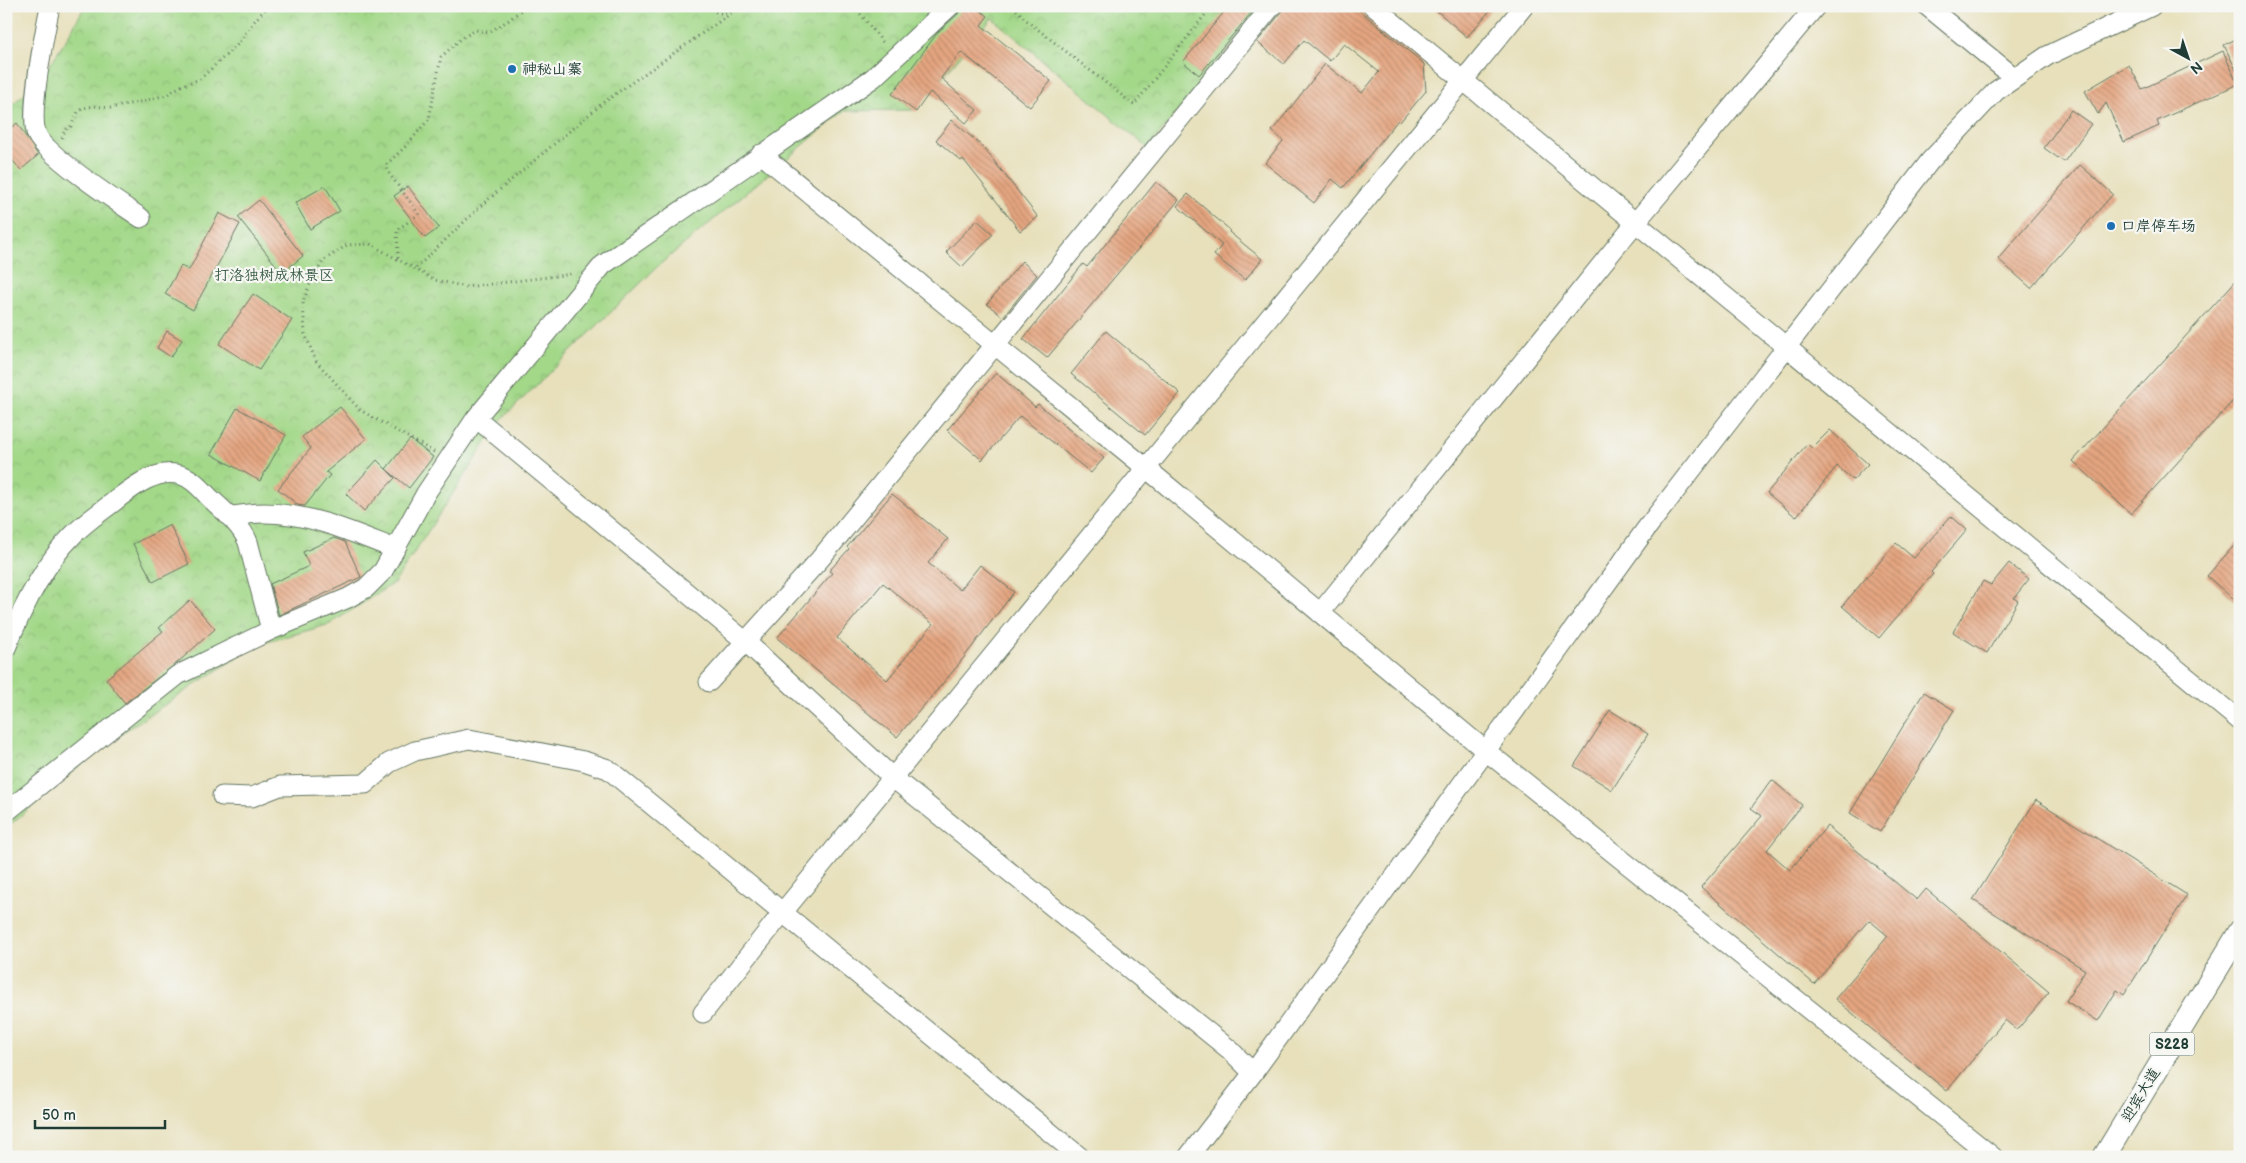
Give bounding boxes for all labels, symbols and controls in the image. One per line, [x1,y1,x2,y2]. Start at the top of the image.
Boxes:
north arrow [2164,32,2214,82]
text: N [2187,58,2206,77]
place label: 神秘山寨 [522,60,582,79]
marker: 神秘山寨 [506,63,518,75]
place label: 口岸停车场 [2121,217,2196,236]
marker: 口岸停车场 [2105,220,2117,232]
park label: 打洛独树成林景区 [214,266,334,285]
road number: S228 [2150,1032,2194,1056]
street label: 迎宾大道 [2117,1064,2165,1126]
scale bar [35,1098,165,1130]
text: 50 m [42,1106,76,1125]

